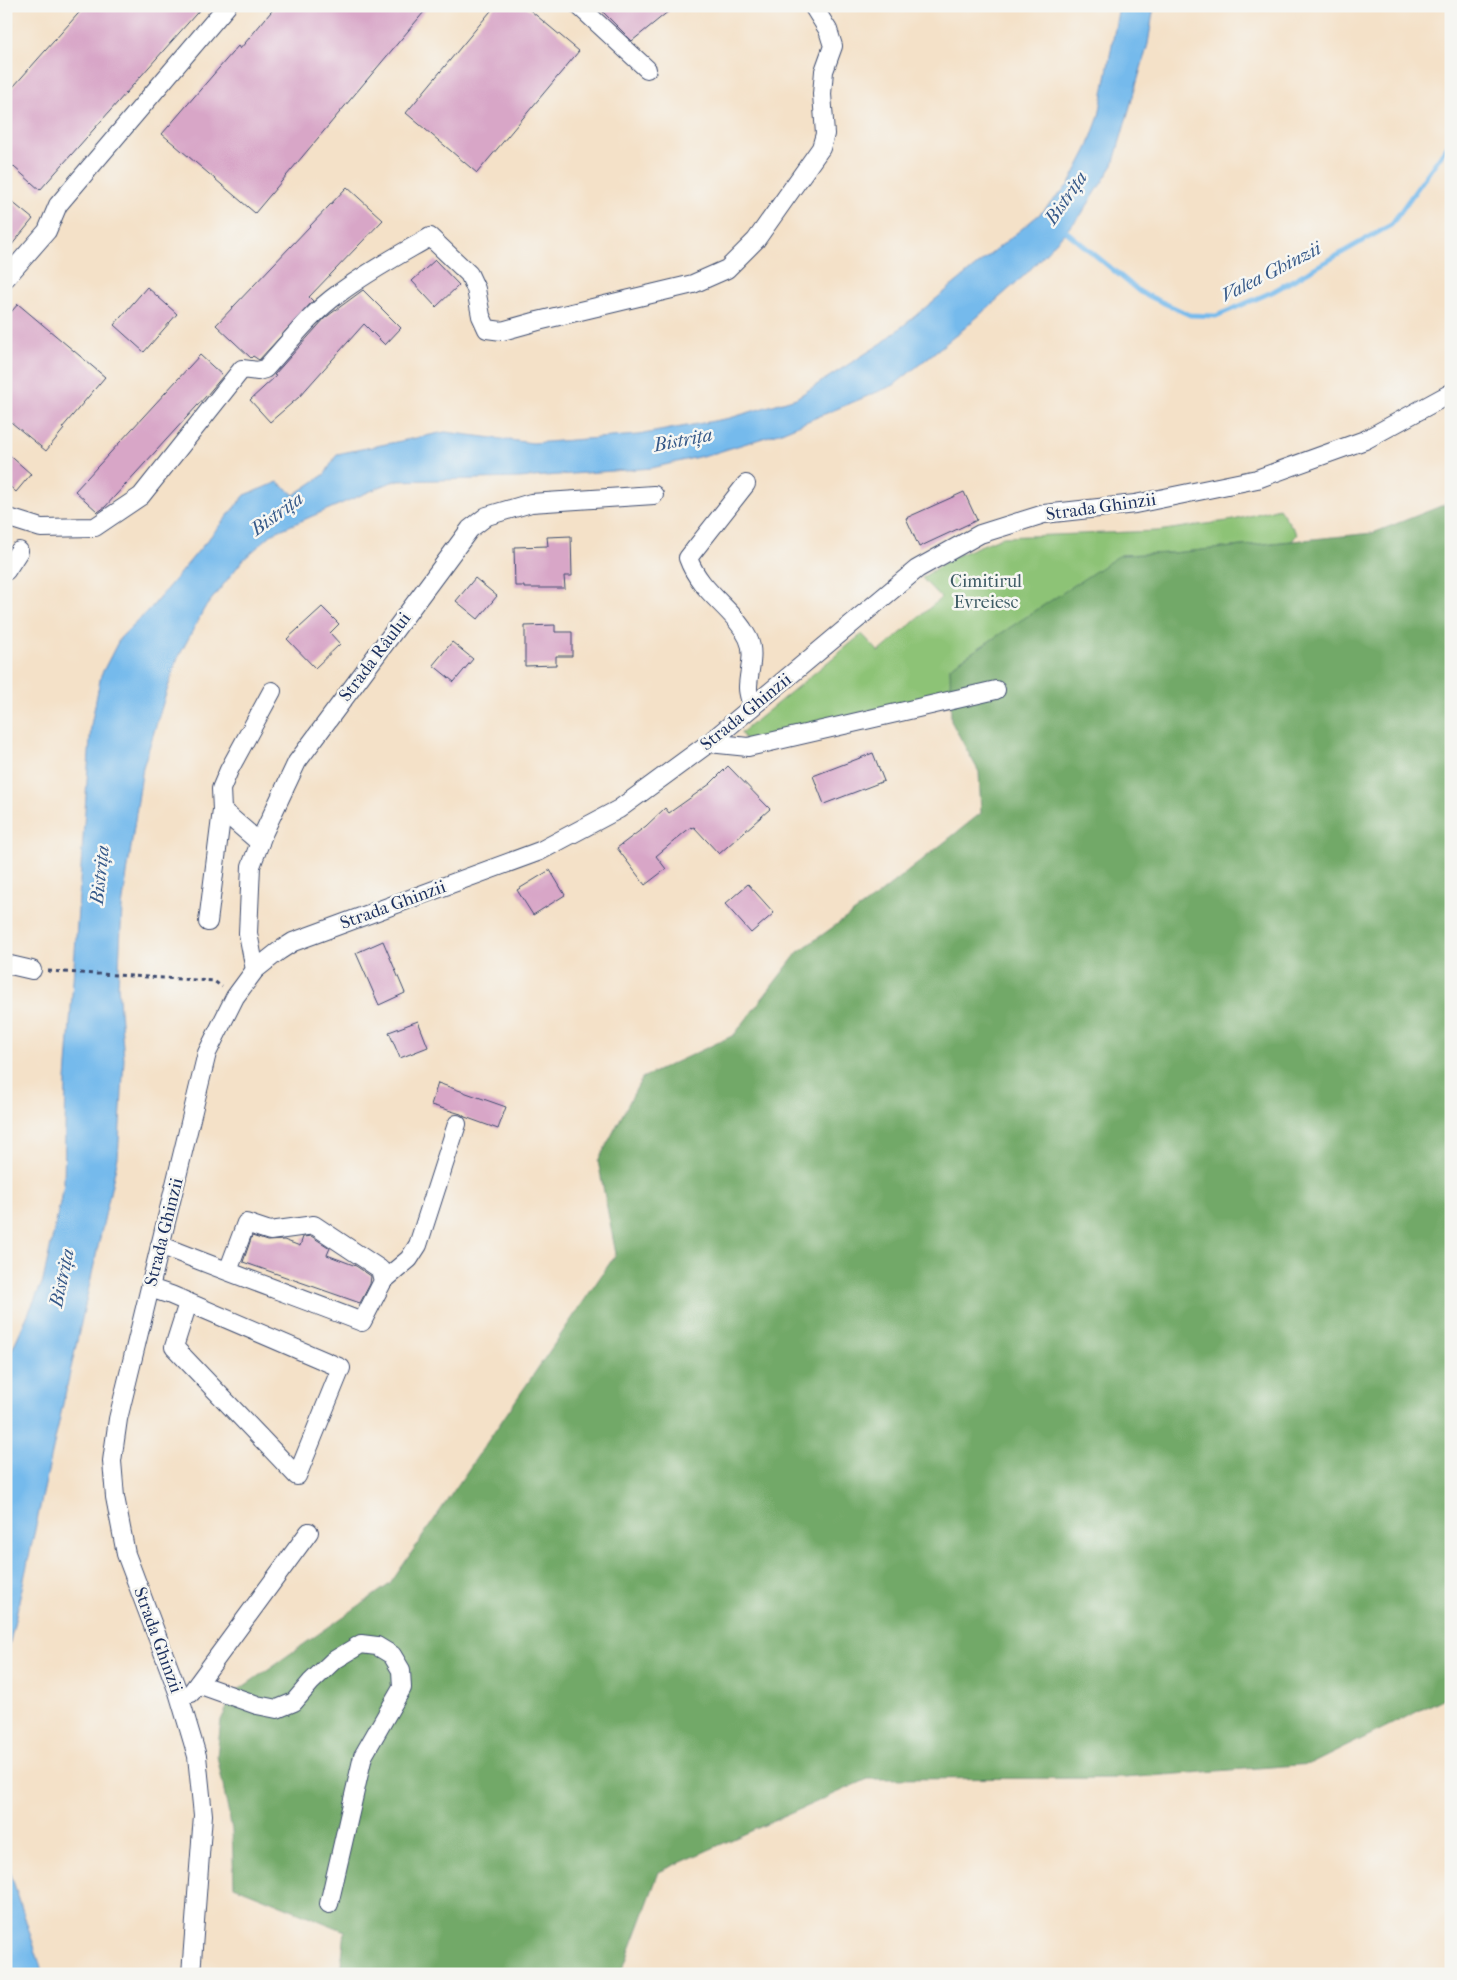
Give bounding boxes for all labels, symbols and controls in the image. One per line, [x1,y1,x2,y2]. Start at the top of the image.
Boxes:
water label: Bistrița [1039,167,1092,229]
water label: Valea Ghinzii [1218,237,1326,307]
water label: Bistrița [651,424,714,457]
water label: Bistrița [246,488,307,541]
street label: Strada Ghinzii [1045,489,1158,525]
park label: Cimitirul Evreiesc [950,571,1022,613]
street label: Strada Râului [335,608,416,706]
street label: Strada Ghinzii [696,669,796,755]
water label: Bistrița [86,844,114,907]
street label: Strada Ghinzii [337,876,449,934]
street label: Strada Ghinzii [140,1175,188,1288]
water label: Bistrița [45,1247,79,1310]
street label: Strada Ghinzii [129,1584,187,1696]

